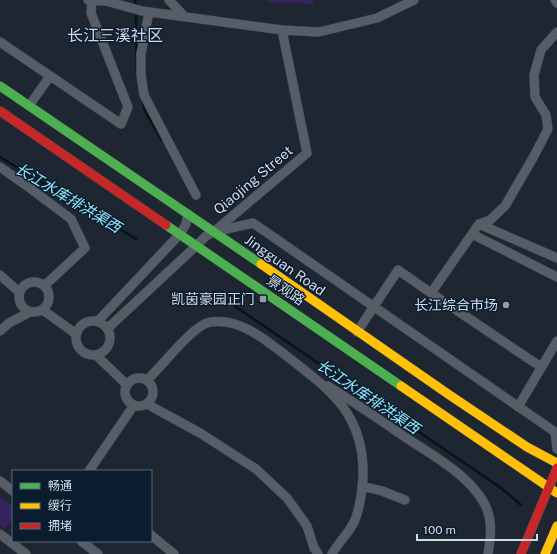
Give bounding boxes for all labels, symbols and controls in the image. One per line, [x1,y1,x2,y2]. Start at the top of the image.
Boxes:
district label: 长江三溪社区 [67,26,163,45]
street label: Qiaojing Street [210,142,296,218]
water label: 长江水库排洪渠西 [12,159,126,237]
street label: Jingguan Road [242,231,328,299]
street label: 景观路 [264,272,308,308]
place label: 凯茵豪园正门 [171,291,255,307]
marker: 凯茵豪园正门 [258,294,268,304]
place label: 长江综合市场 [414,297,498,313]
marker: 长江综合市场 [501,300,511,310]
water label: 长江水库排洪渠西 [314,356,424,438]
legend [12,470,152,542]
text: 畅通 [48,479,72,493]
text: 缓行 [48,499,72,513]
scale bar [417,516,537,542]
text: 拥堵 [48,519,72,533]
text: 100 m [423,523,456,537]

